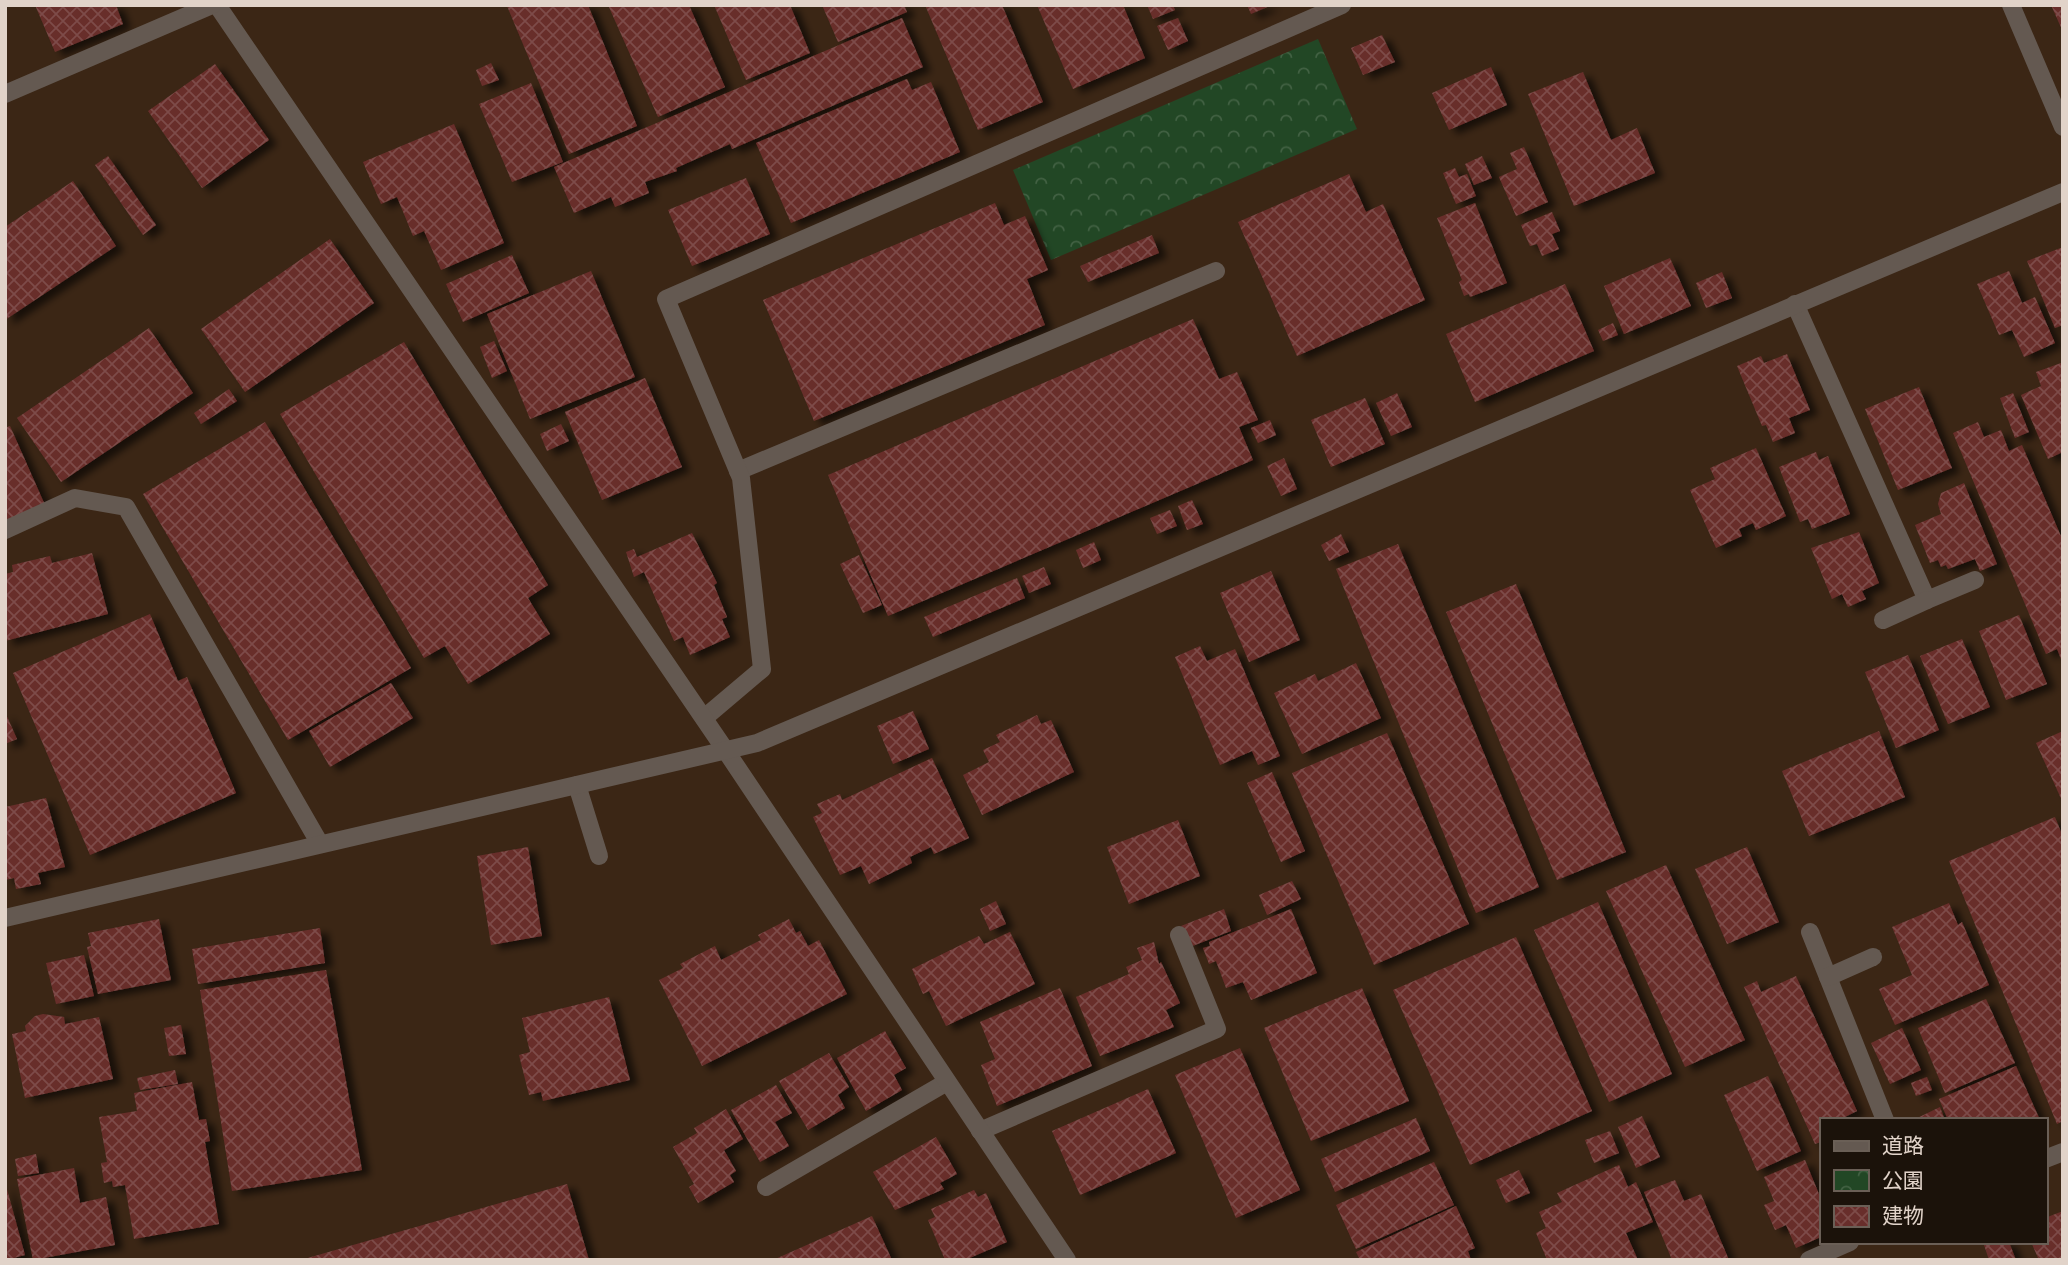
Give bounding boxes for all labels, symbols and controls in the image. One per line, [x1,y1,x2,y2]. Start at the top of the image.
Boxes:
legend [1820,1118,2047,1244]
text: 道路 [1882,1131,1924,1160]
text: 公園 [1882,1166,1924,1195]
text: 建物 [1882,1201,1924,1230]

